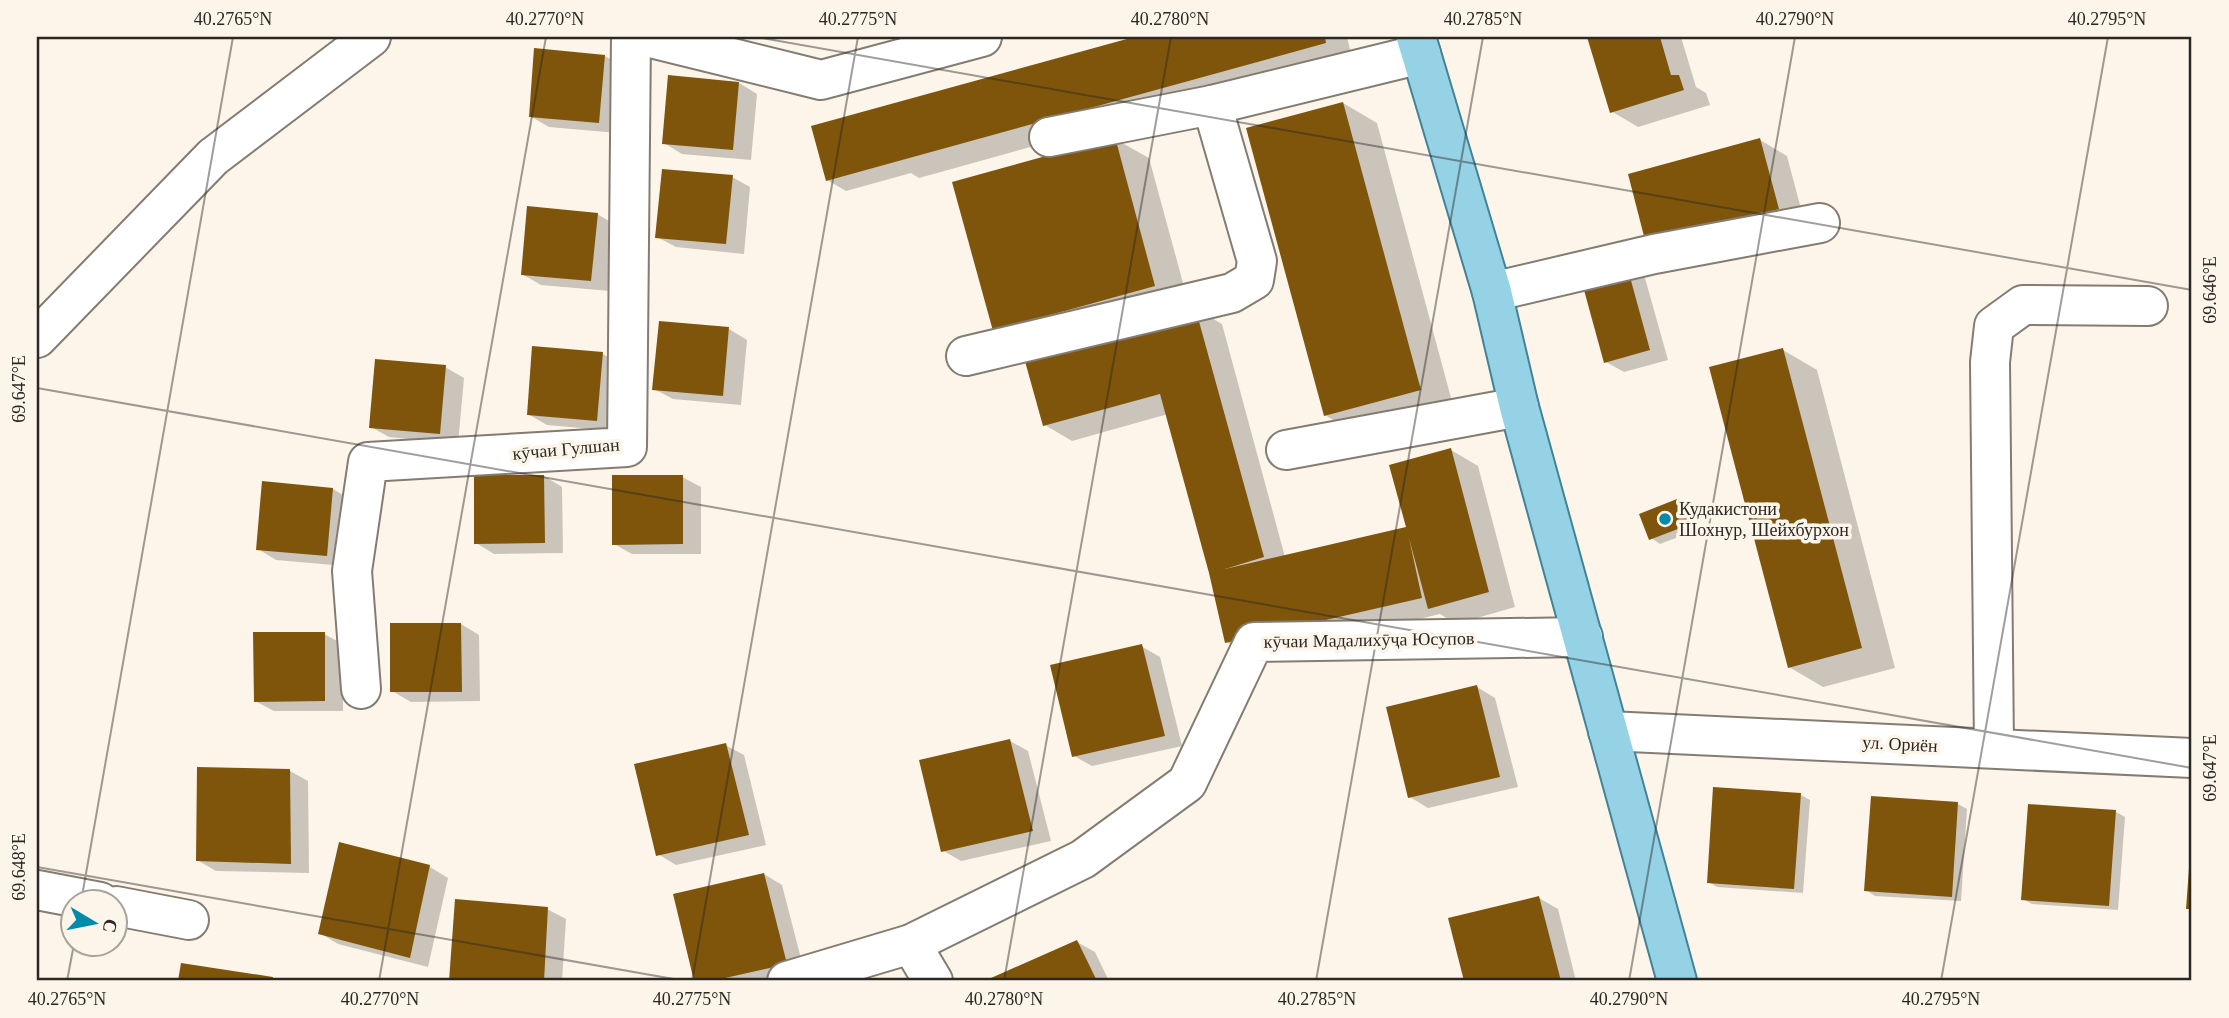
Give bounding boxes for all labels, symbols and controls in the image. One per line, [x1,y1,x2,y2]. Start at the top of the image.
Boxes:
text: 40.2765°N [194,9,272,29]
text: 40.2770°N [506,9,584,29]
text: 40.2775°N [819,9,897,29]
text: 40.2780°N [1131,9,1209,29]
text: 40.2785°N [1444,9,1522,29]
text: 40.2790°N [1756,9,1834,29]
text: 40.2795°N [2068,9,2146,29]
text: 69.646°E [2200,256,2220,324]
text: 69.647°E [9,355,29,423]
street label: кӯчаи Гулшан [512,434,621,464]
place label: Кудакистони Шохнур, Шейхбурхон [1679,499,1849,540]
marker: Кудакистони Шохнур, Шейхбурхон [1657,511,1673,527]
street label: кӯчаи Мадалихӯҷа Юсупов [1263,628,1475,652]
street label: ул. Ориён [1862,732,1939,756]
text: 69.647°E [2200,734,2220,802]
text: 69.648°E [9,833,29,901]
north arrow [60,888,130,958]
text: С [99,917,122,934]
text: 40.2765°N [28,989,106,1009]
text: 40.2770°N [341,989,419,1009]
text: 40.2775°N [653,989,731,1009]
text: 40.2780°N [965,989,1043,1009]
text: 40.2785°N [1278,989,1356,1009]
text: 40.2790°N [1590,989,1668,1009]
text: 40.2795°N [1902,989,1980,1009]

